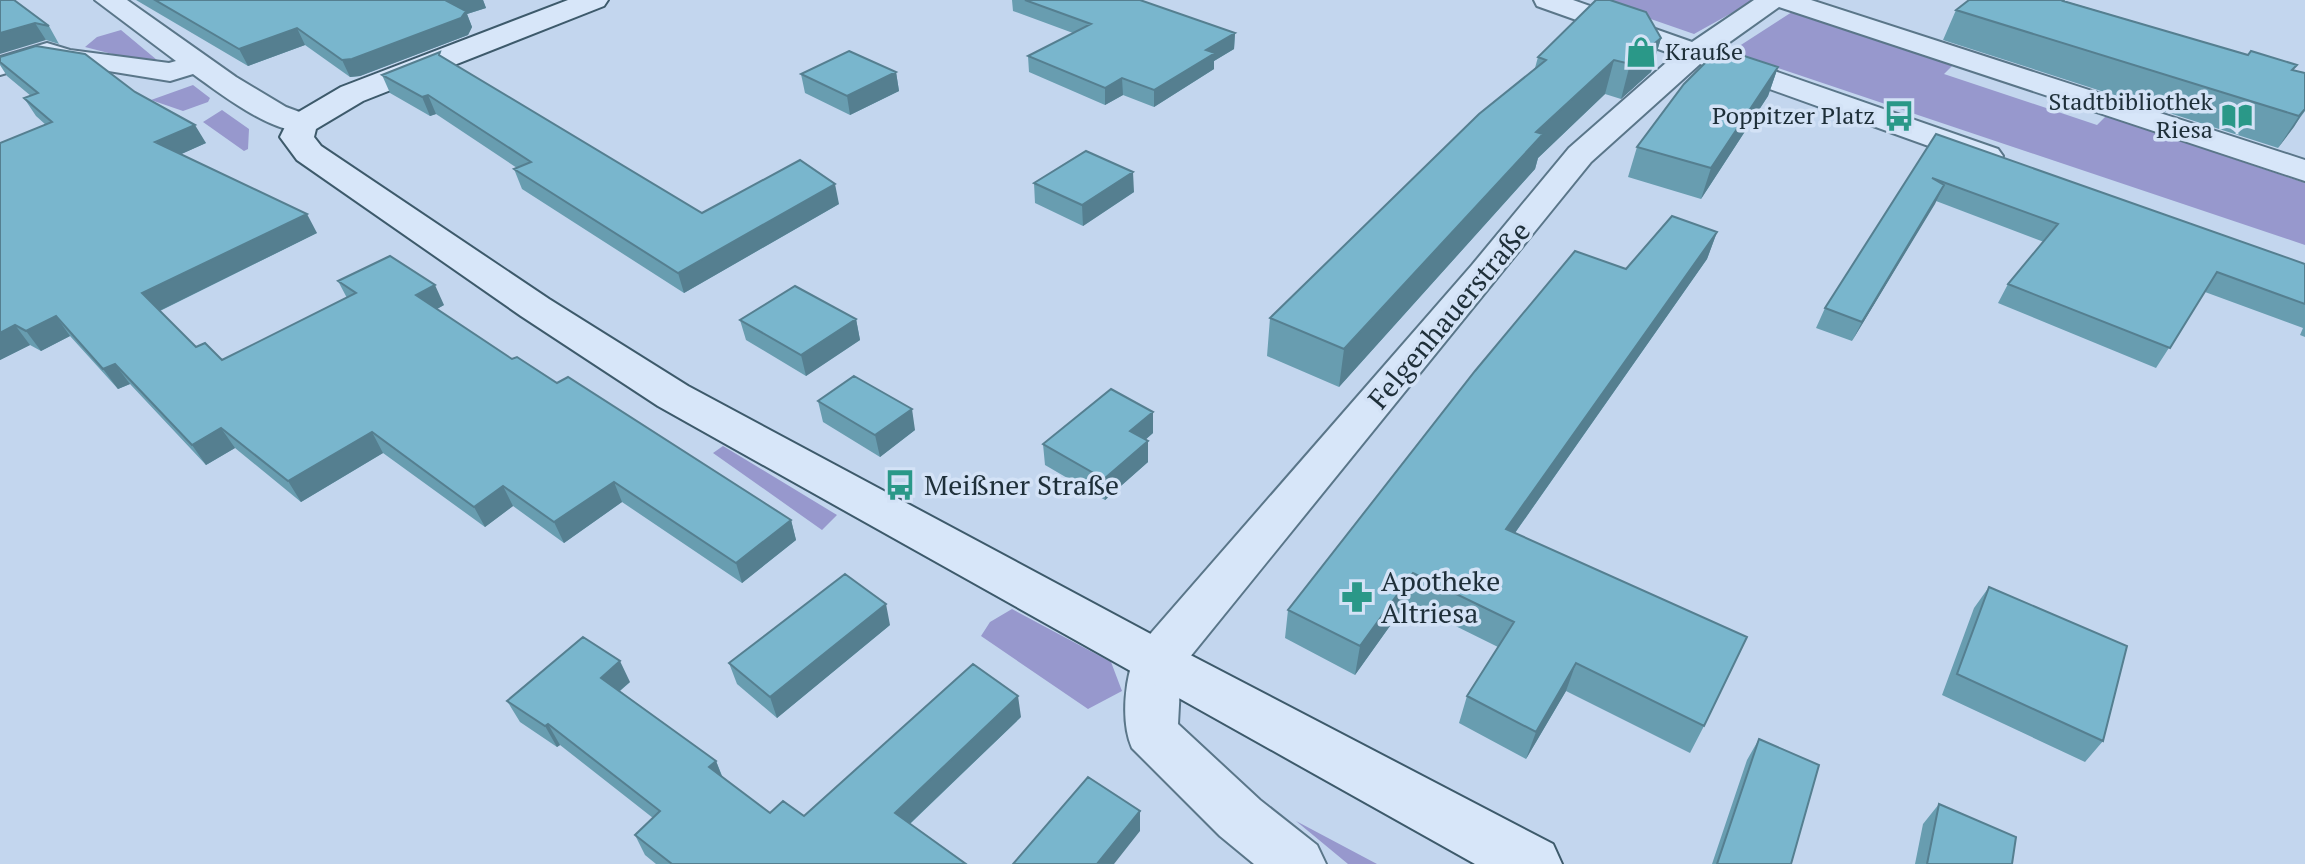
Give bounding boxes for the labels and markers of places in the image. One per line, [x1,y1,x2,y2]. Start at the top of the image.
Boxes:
shop icon: Krauße [1624,35,1658,69]
place label: Krauße [1665,35,1743,67]
place label: Stadtbibliothek Riesa [2049,85,2214,145]
place label: Poppitzer Platz [1712,99,1875,131]
bus stop icon: Poppitzer Platz [1882,99,1916,133]
library icon: Stadtbibliothek Riesa [2220,99,2254,133]
place label: Meißner Straße [924,466,1119,503]
bus stop icon: Meißner Straße [883,468,917,502]
place label: Apotheke Altriesa [1381,562,1500,631]
pharmacy icon: Apotheke Altriesa [1340,580,1374,614]

